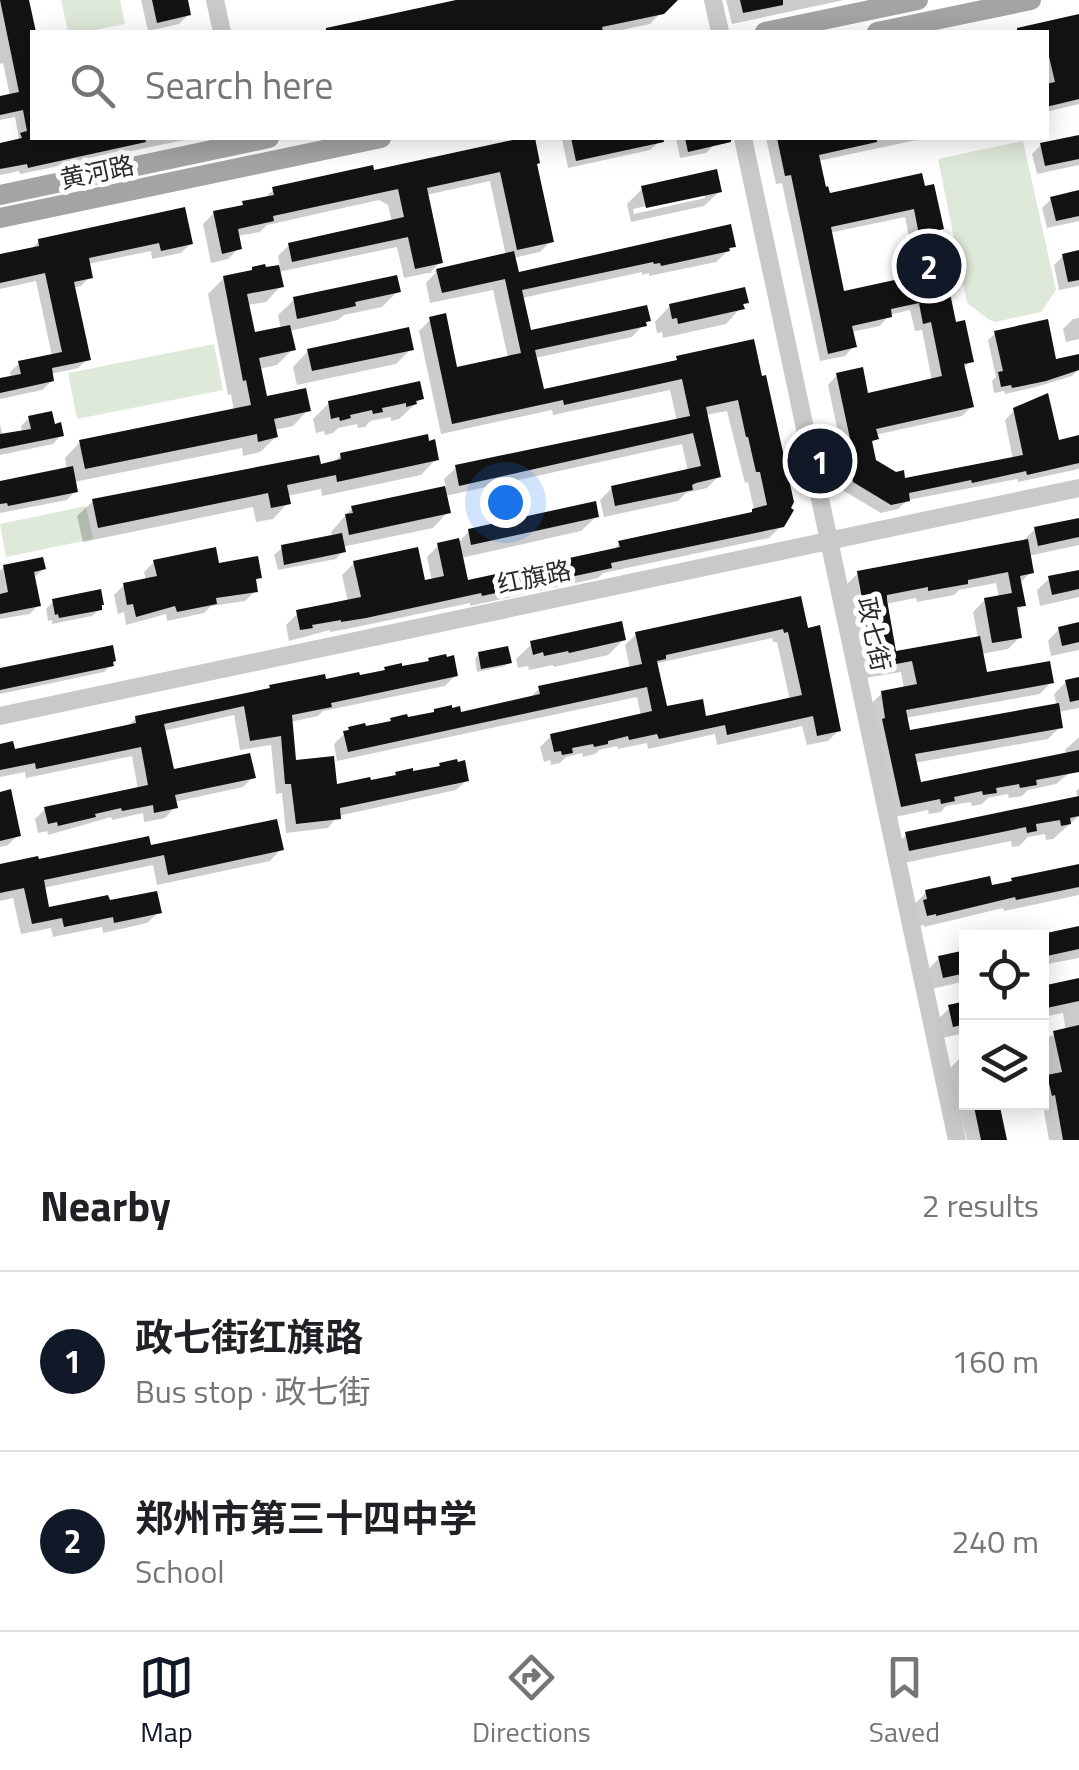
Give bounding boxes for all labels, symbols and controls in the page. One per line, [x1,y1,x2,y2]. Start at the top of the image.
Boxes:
search box [30,30,1049,140]
text: Search here [145,56,333,114]
icon: search [65,58,120,113]
street label: 黄河路 [56,146,138,198]
pin: 2 [896,228,962,304]
pin: 1 [788,424,852,498]
your location [480,477,531,528]
street label: 红旗路 [493,551,575,603]
street label: 政七街 [848,593,900,675]
map controls [959,930,1049,1110]
button: locate [959,930,1049,1020]
button: layers [959,1020,1049,1110]
text: Nearby [40,1173,171,1237]
text: 2 results [922,1181,1039,1229]
text: 政七街红旗路 [135,1308,363,1366]
text: 1 [64,1337,81,1385]
text: 160 m [951,1337,1039,1385]
text: Bus stop · 政七街 [135,1367,371,1415]
text: 郑州市第三十四中学 [135,1489,477,1547]
text: 2 [64,1517,81,1565]
text: 240 m [951,1517,1039,1565]
text: School [135,1547,225,1595]
tab: Map [139,1650,194,1753]
tab: Directions [472,1650,591,1753]
tab: Saved [869,1650,940,1753]

